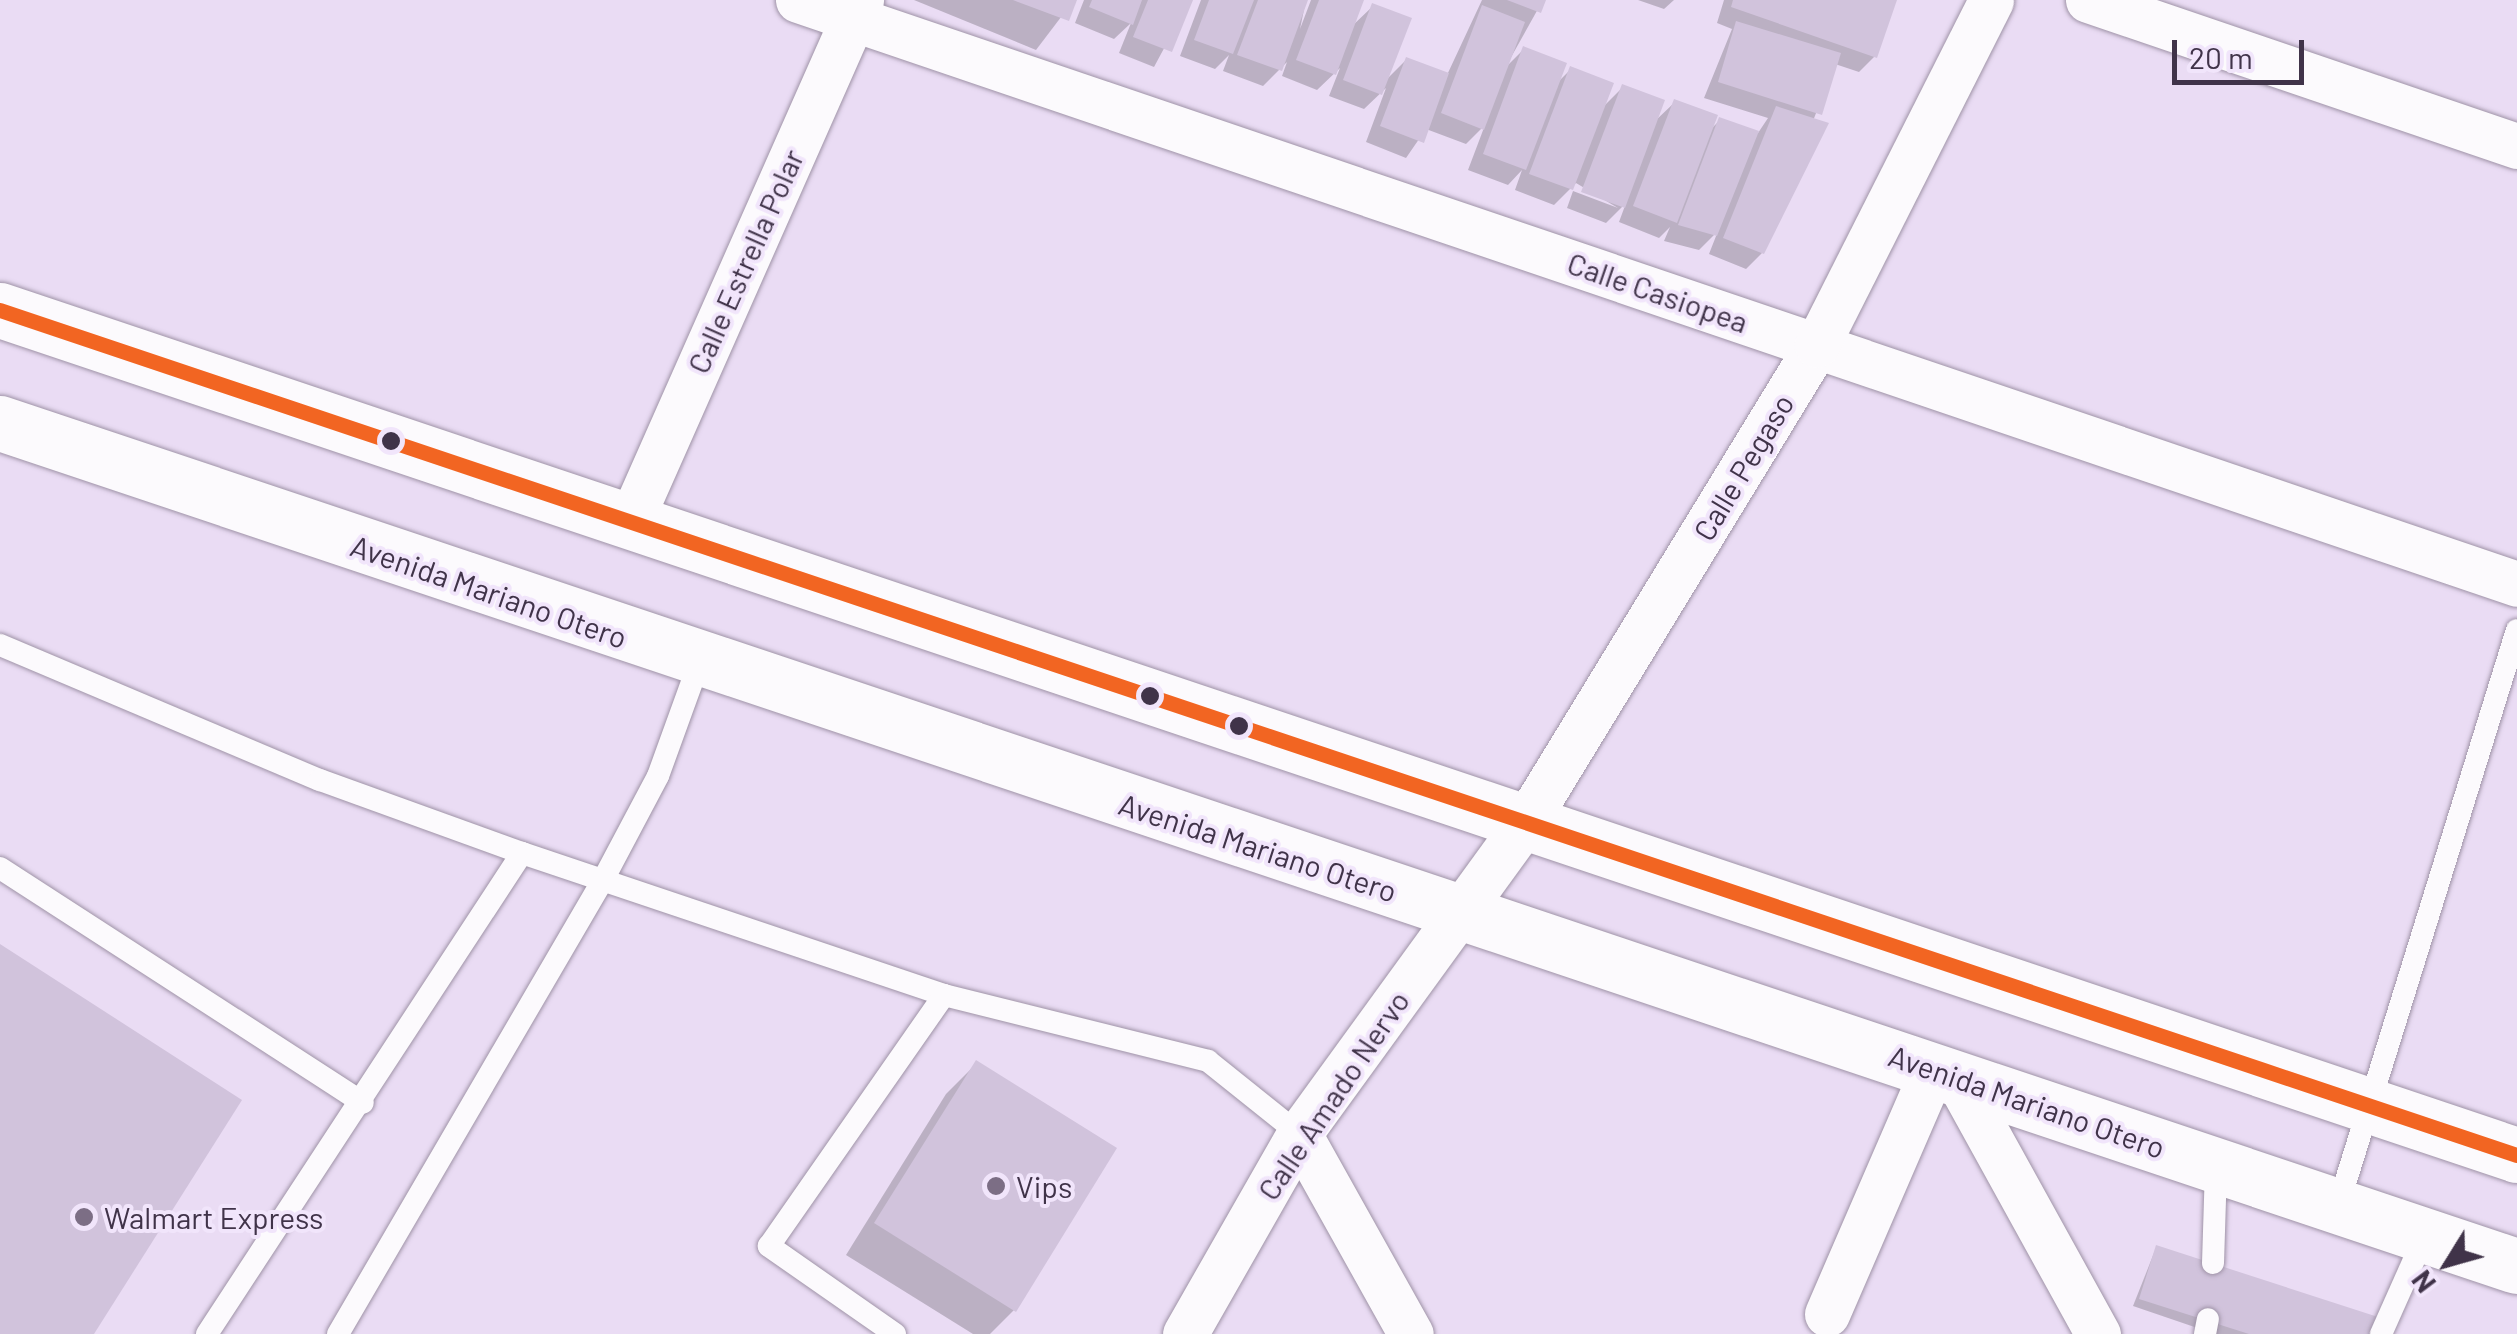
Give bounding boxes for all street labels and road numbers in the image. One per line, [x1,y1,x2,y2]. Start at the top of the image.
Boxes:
street label: Calle Estrella Polar [680,144,810,378]
street label: Calle Casiopea [1563,244,1753,340]
street label: Calle Pegaso [1685,387,1801,547]
street label: Avenida Mariano Otero [346,527,632,655]
street label: Avenida Mariano Otero [1115,785,1401,909]
street label: Calle Amado Nervo [1250,984,1416,1206]
street label: Avenida Mariano Otero [1884,1037,2170,1165]

